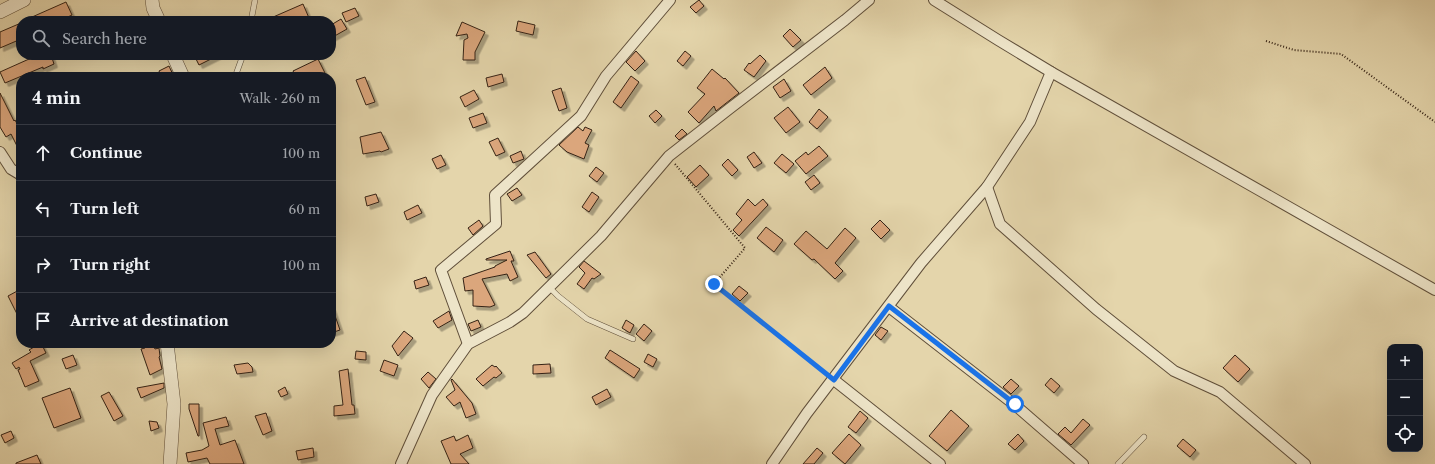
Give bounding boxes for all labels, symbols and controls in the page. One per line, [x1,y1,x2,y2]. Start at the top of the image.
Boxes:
search box [16,16,336,60]
icon: search [30,27,52,49]
text: Search here [62,29,147,48]
text: 4 min [32,88,81,108]
text: Walk · 260 m [239,90,320,106]
icon: ahead [32,142,54,164]
text: Continue [70,143,142,162]
text: 100 m [282,145,320,161]
icon: left [32,198,54,220]
text: Turn left [70,199,139,218]
text: 60 m [289,201,320,217]
icon: right [32,254,54,276]
text: Turn right [70,255,150,274]
text: 100 m [282,257,320,273]
route end [705,275,723,293]
icon: arrive [32,310,54,332]
text: Arrive at destination [70,311,229,330]
map controls [1387,344,1423,452]
button: + [1387,344,1423,380]
button: − [1387,380,1423,416]
route start [1006,395,1024,413]
button: locate [1387,416,1423,452]

